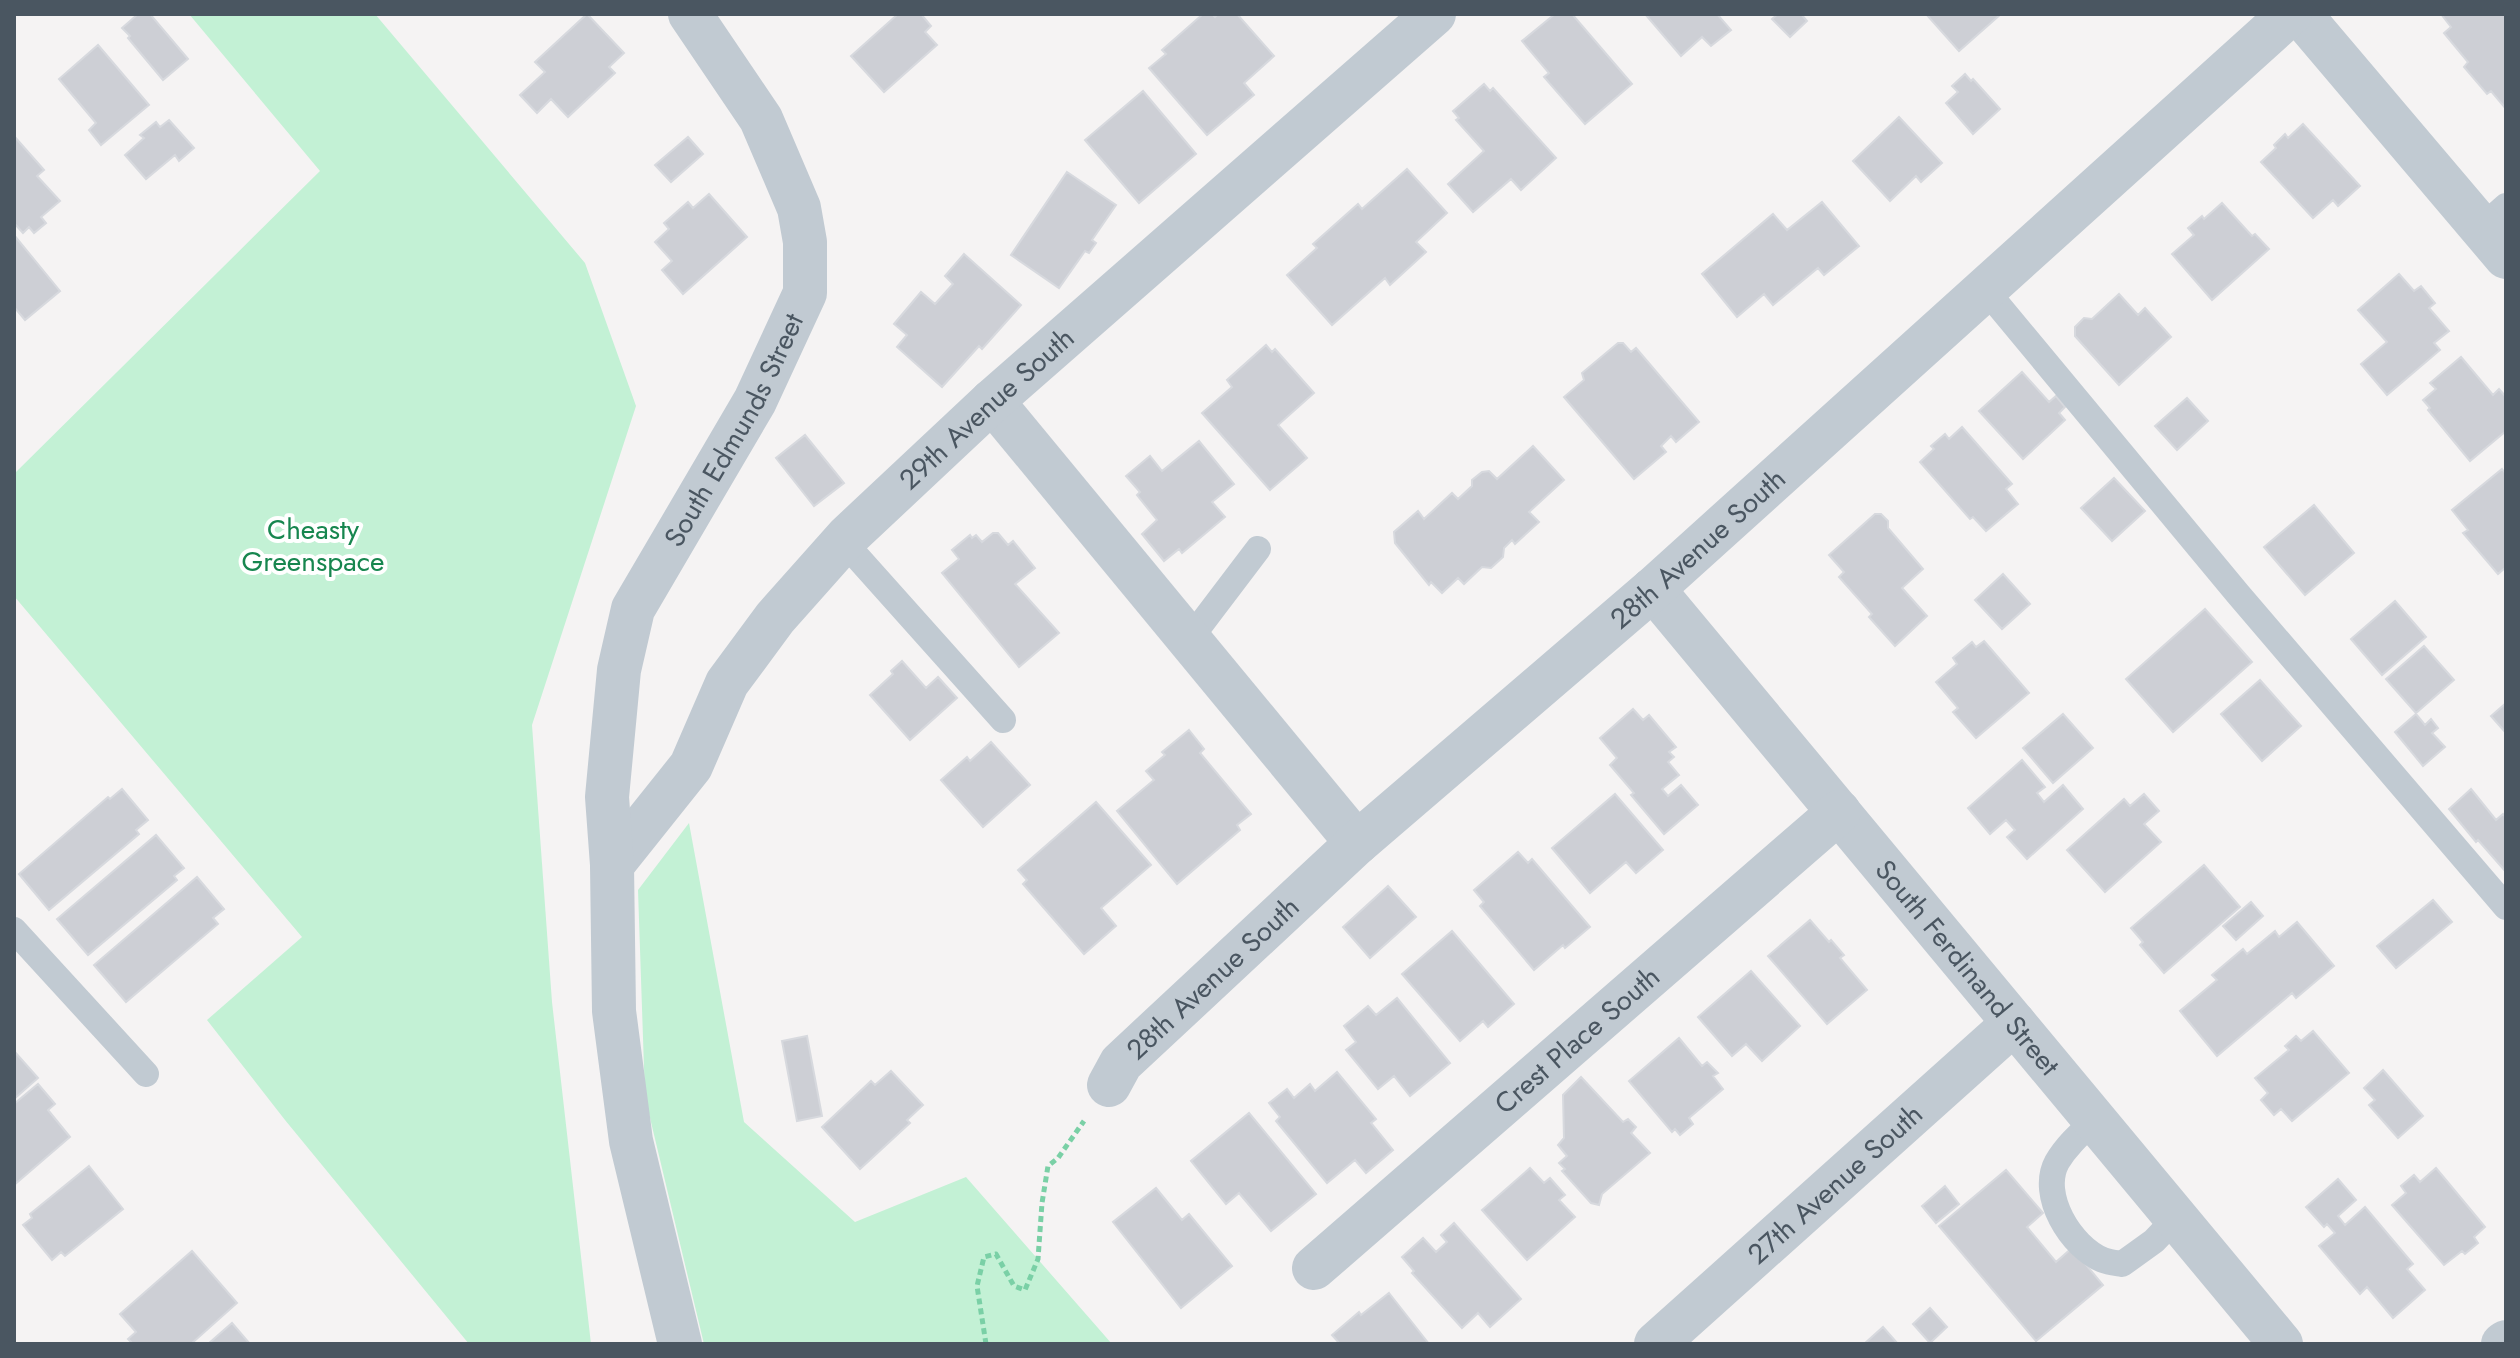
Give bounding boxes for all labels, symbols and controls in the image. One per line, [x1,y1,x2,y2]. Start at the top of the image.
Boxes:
street label: South Edmunds Street [654,306,814,554]
street label: 29th Avenue South [890,318,1083,499]
street label: 28th Avenue South [1601,459,1795,638]
park label: Cheasty Greenspace [242,509,384,582]
street label: South Ferdinand Street [1865,851,2069,1085]
street label: 28th Avenue South [1117,887,1308,1069]
street label: Crest Place South [1485,957,1669,1124]
street label: 27th Avenue South [1738,1094,1932,1274]

